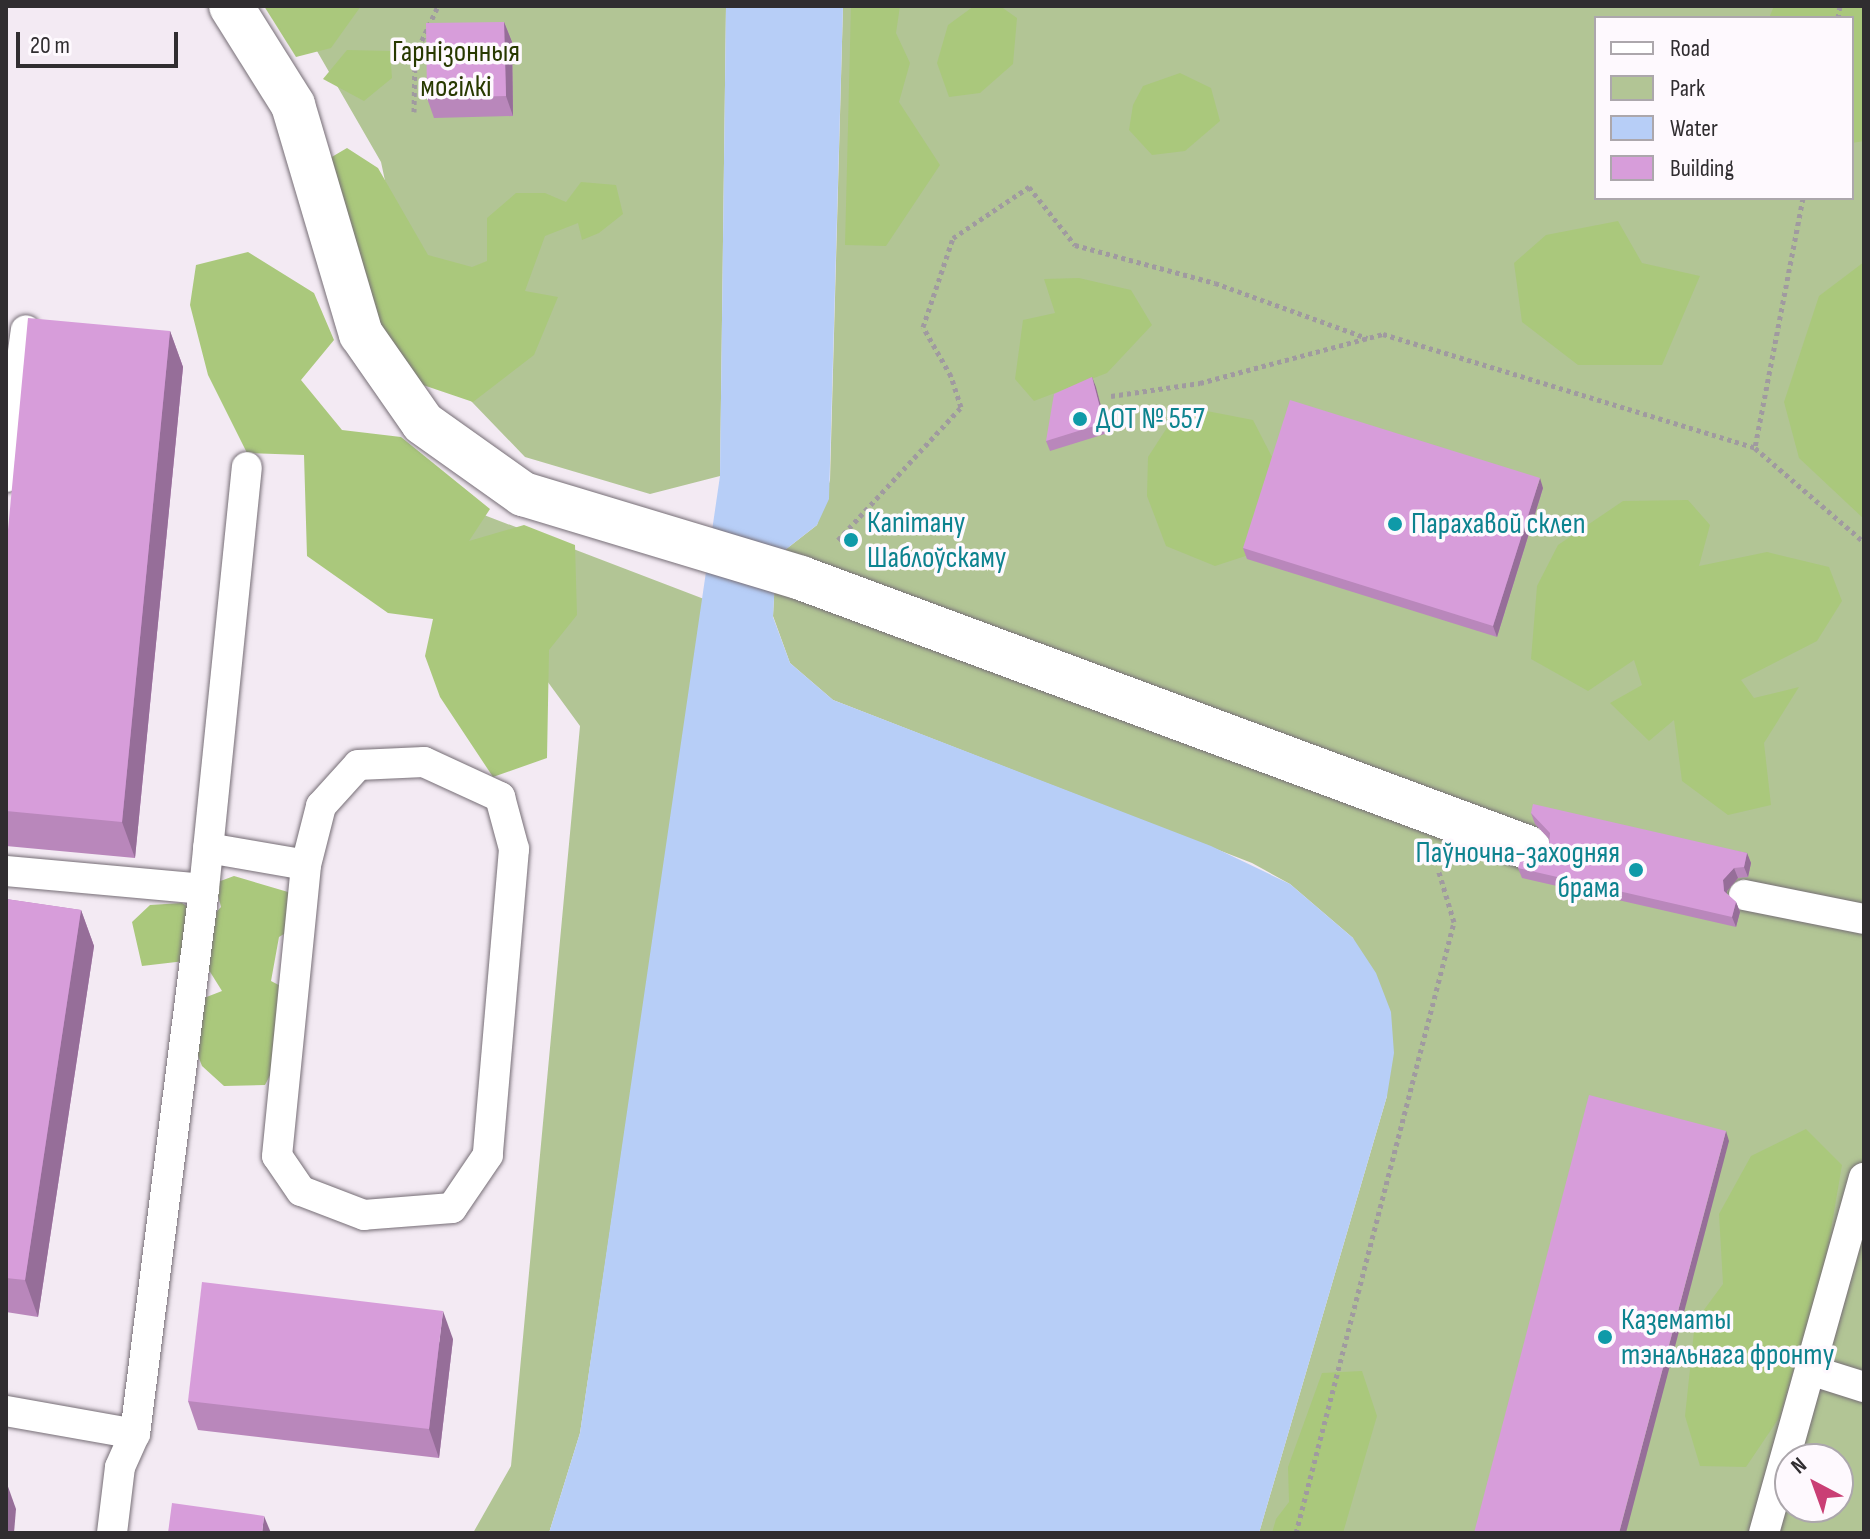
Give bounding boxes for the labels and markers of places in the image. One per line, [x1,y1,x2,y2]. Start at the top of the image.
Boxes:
place label: ДОТ № 557 [1096,401,1205,437]
marker: ДОТ № 557 [1071,410,1089,428]
place label: Капітану Шаблоўскаму [867,505,1006,576]
place label: Парахавой склеп [1411,506,1585,542]
marker: Парахавой склеп [1386,515,1404,533]
marker: Капітану Шаблоўскаму [842,531,860,549]
place label: Паўночна-заходняя брама [1416,835,1620,906]
marker: Паўночна-заходняя брама [1627,861,1645,879]
place label: Казематы тэнальнага фронту [1621,1302,1834,1372]
marker: Казематы тэнальнага фронту [1596,1328,1614,1346]

